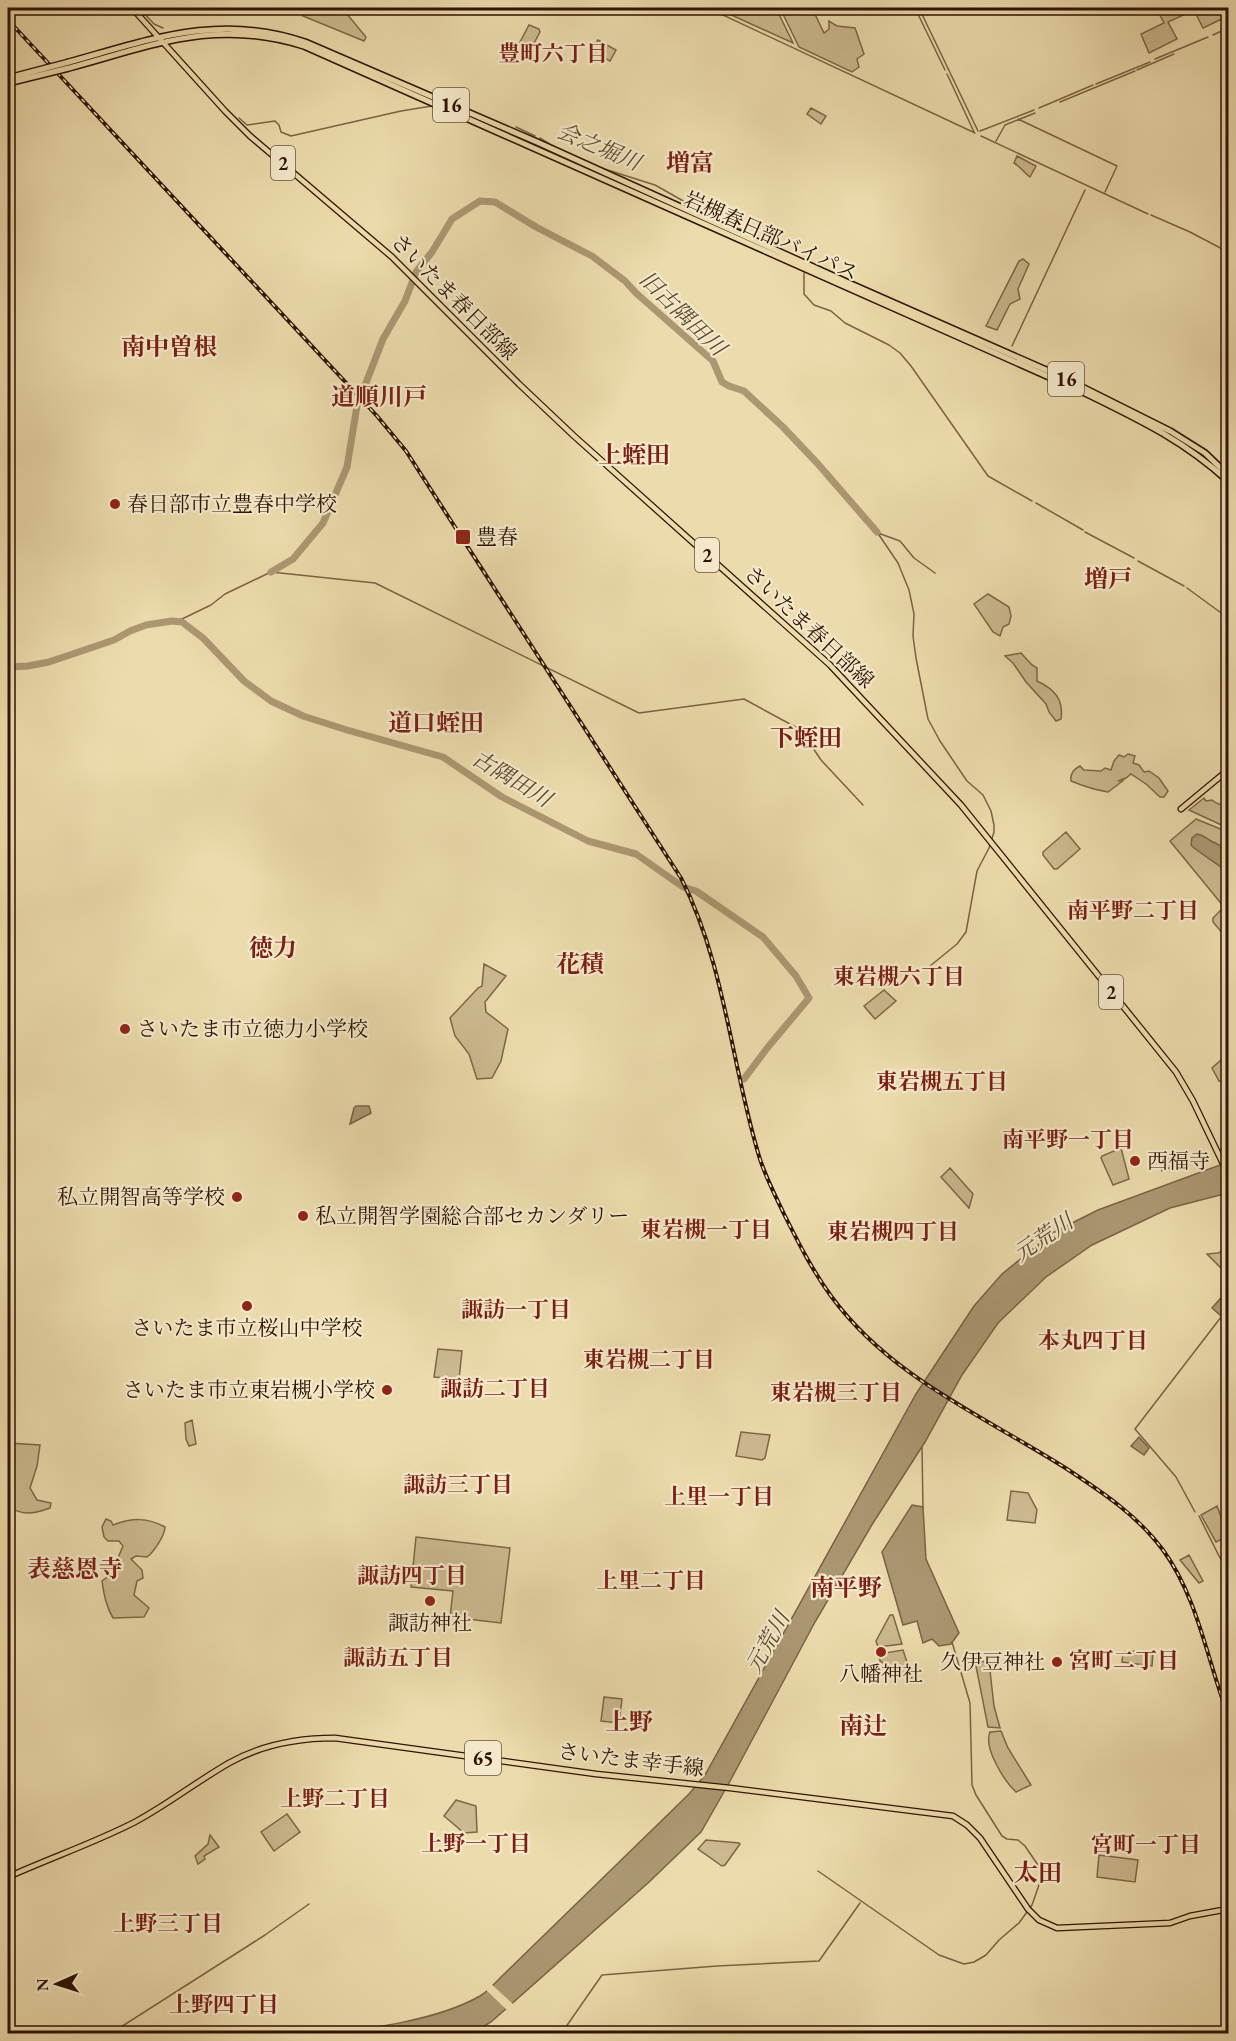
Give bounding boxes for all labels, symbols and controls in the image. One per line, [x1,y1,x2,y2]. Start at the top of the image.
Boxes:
district label: 豊町六丁目 [498,39,608,68]
road number: 16 [433,88,469,122]
water label: 会之堀川 [553,116,647,178]
road number: 2 [271,146,295,180]
district label: 増富 [666,147,714,178]
street label: 岩槻春日部バイパス [680,185,863,286]
street label: さいたま春日部線 [385,228,523,366]
water label: 旧古隅田川 [633,265,734,363]
district label: 南中曽根 [121,331,217,362]
road number: 16 [1048,362,1084,396]
district label: 道順川戸 [331,381,427,412]
district label: 上蛭田 [598,439,670,470]
place label: 春日部市立豊春中学校 [127,490,337,517]
marker: 春日部市立豊春中学校 [108,497,122,511]
place label: 豊春 [476,523,518,550]
marker: 豊春 [454,528,472,546]
road number: 2 [695,538,719,572]
street label: さいたま春日部線 [739,559,880,694]
district label: 増戸 [1084,563,1132,594]
district label: 道口蛭田 [388,707,484,738]
district label: 下蛭田 [770,722,842,753]
water label: 古隅田川 [467,743,559,815]
district label: 南平野二丁目 [1067,896,1199,925]
district label: 徳力 [249,932,297,963]
district label: 花積 [556,948,604,979]
district label: 東岩槻六丁目 [833,962,965,991]
road number: 2 [1099,975,1123,1009]
place label: さいたま市立徳力小学校 [137,1015,368,1042]
marker: さいたま市立徳力小学校 [118,1022,132,1036]
district label: 東岩槻五丁目 [876,1067,1008,1096]
district label: 南平野一丁目 [1002,1125,1134,1154]
place label: 西福寺 [1147,1147,1210,1174]
marker: 西福寺 [1128,1154,1142,1168]
place label: 私立開智高等学校 [57,1183,225,1210]
marker: 私立開智高等学校 [230,1190,244,1204]
place label: 私立開智学園総合部セカンダリー [315,1202,629,1229]
water label: 元荒川 [1008,1206,1080,1268]
marker: 私立開智学園総合部セカンダリー [296,1209,310,1223]
district label: 東岩槻一丁目 [640,1215,772,1244]
district label: 東岩槻四丁目 [827,1217,959,1246]
district label: 諏訪一丁目 [461,1295,571,1324]
marker: さいたま市立桜山中学校 [240,1299,254,1313]
place label: さいたま市立桜山中学校 [132,1314,363,1341]
district label: 本丸四丁目 [1038,1326,1148,1355]
district label: 東岩槻二丁目 [583,1345,715,1374]
district label: 諏訪二丁目 [440,1374,550,1403]
place label: さいたま市立東岩槻小学校 [123,1376,375,1403]
district label: 東岩槻三丁目 [770,1378,902,1407]
marker: さいたま市立東岩槻小学校 [380,1383,394,1397]
district label: 諏訪三丁目 [403,1470,513,1499]
district label: 上里一丁目 [664,1482,774,1511]
district label: 表慈恩寺 [27,1553,123,1584]
district label: 諏訪四丁目 [357,1561,467,1590]
district label: 上里二丁目 [596,1566,706,1595]
district label: 南平野 [810,1572,882,1603]
marker: 諏訪神社 [423,1594,437,1608]
water label: 元荒川 [739,1605,797,1678]
place label: 諏訪神社 [388,1609,472,1636]
district label: 諏訪五丁目 [343,1643,453,1672]
marker: 八幡神社 [874,1645,888,1659]
district label: 宮町二丁目 [1069,1646,1179,1675]
place label: 久伊豆神社 [940,1648,1045,1675]
marker: 久伊豆神社 [1050,1655,1064,1669]
place label: 八幡神社 [839,1660,923,1687]
district label: 上野 [605,1706,653,1737]
district label: 南辻 [839,1710,887,1741]
street label: さいたま幸手線 [556,1737,706,1782]
road number: 65 [465,1741,501,1775]
district label: 上野二丁目 [280,1784,390,1813]
district label: 上野一丁目 [421,1829,531,1858]
district label: 宮町一丁目 [1091,1830,1201,1859]
district label: 太田 [1014,1857,1062,1888]
district label: 上野三丁目 [113,1909,223,1938]
north arrow [27,1954,87,2014]
text: N [32,1978,53,1992]
district label: 上野四丁目 [169,1990,279,2019]

